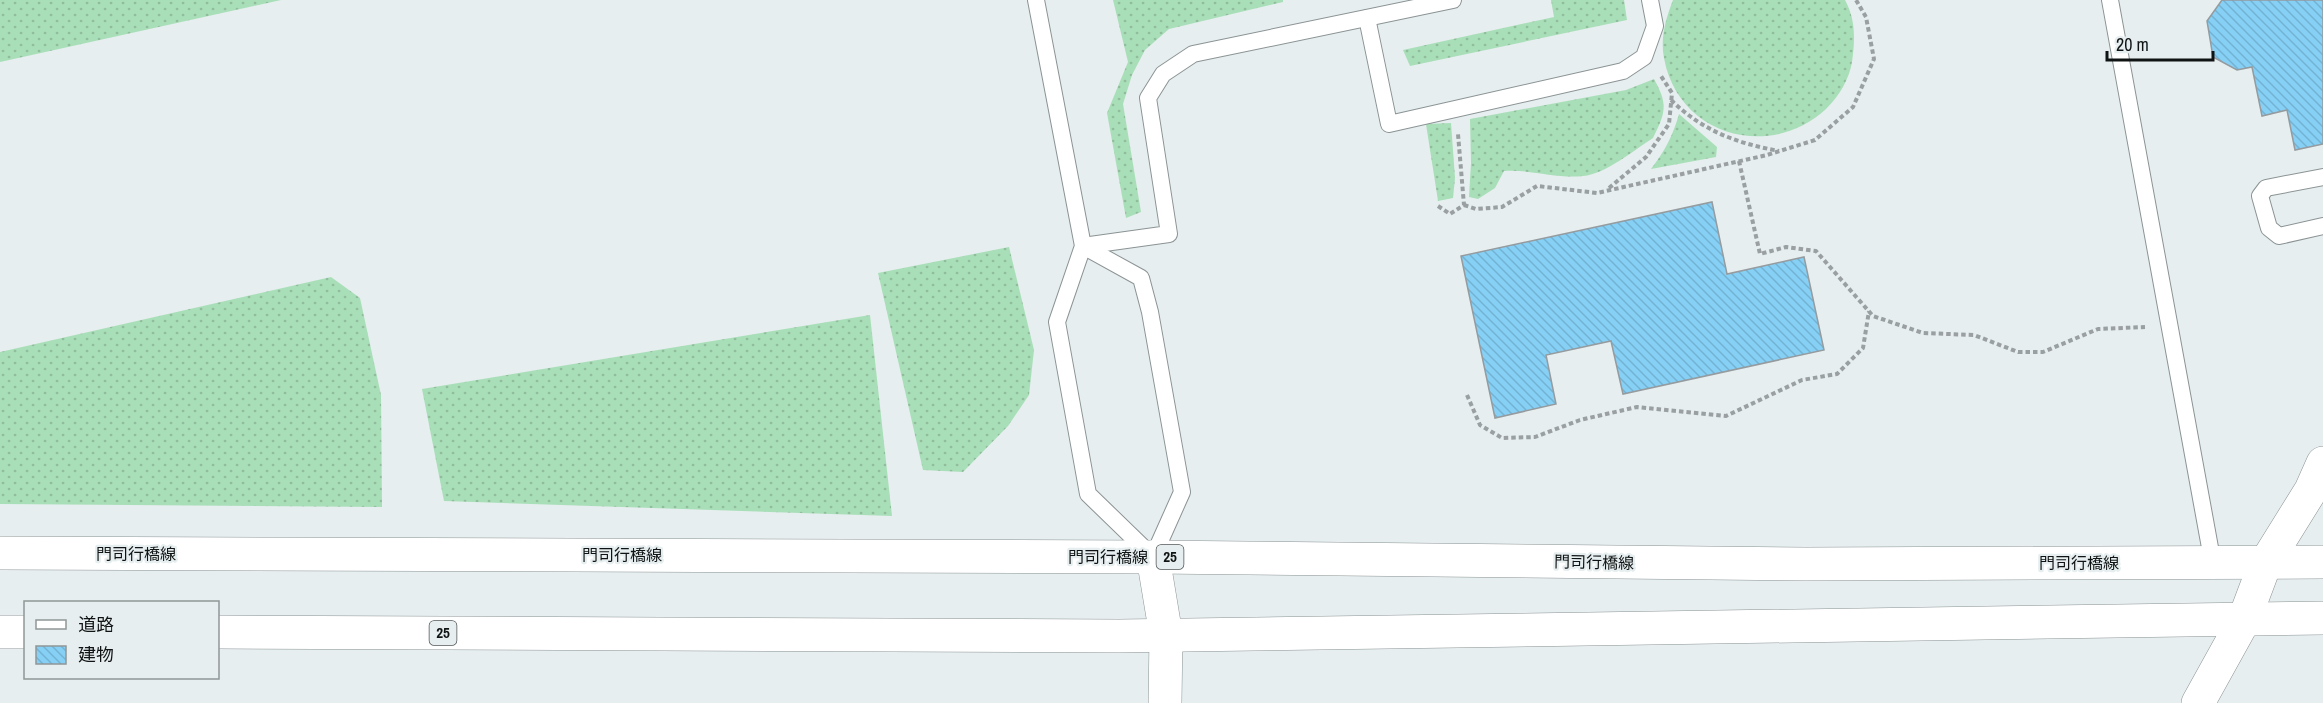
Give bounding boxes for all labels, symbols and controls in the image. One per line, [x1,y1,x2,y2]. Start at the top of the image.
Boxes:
scale bar [2107,24,2214,62]
text: 20 m [2116,32,2149,57]
street label: 門司行橋線 [96,543,176,565]
street label: 門司行橋線 [582,544,662,566]
road number: 25 [1156,545,1184,569]
street label: 門司行橋線 [1068,546,1148,568]
street label: 門司行橋線 [1554,550,1634,574]
street label: 門司行橋線 [2039,552,2119,574]
legend [24,601,219,679]
text: 道路 [78,612,114,637]
road number: 25 [430,621,456,645]
text: 建物 [78,642,114,667]

